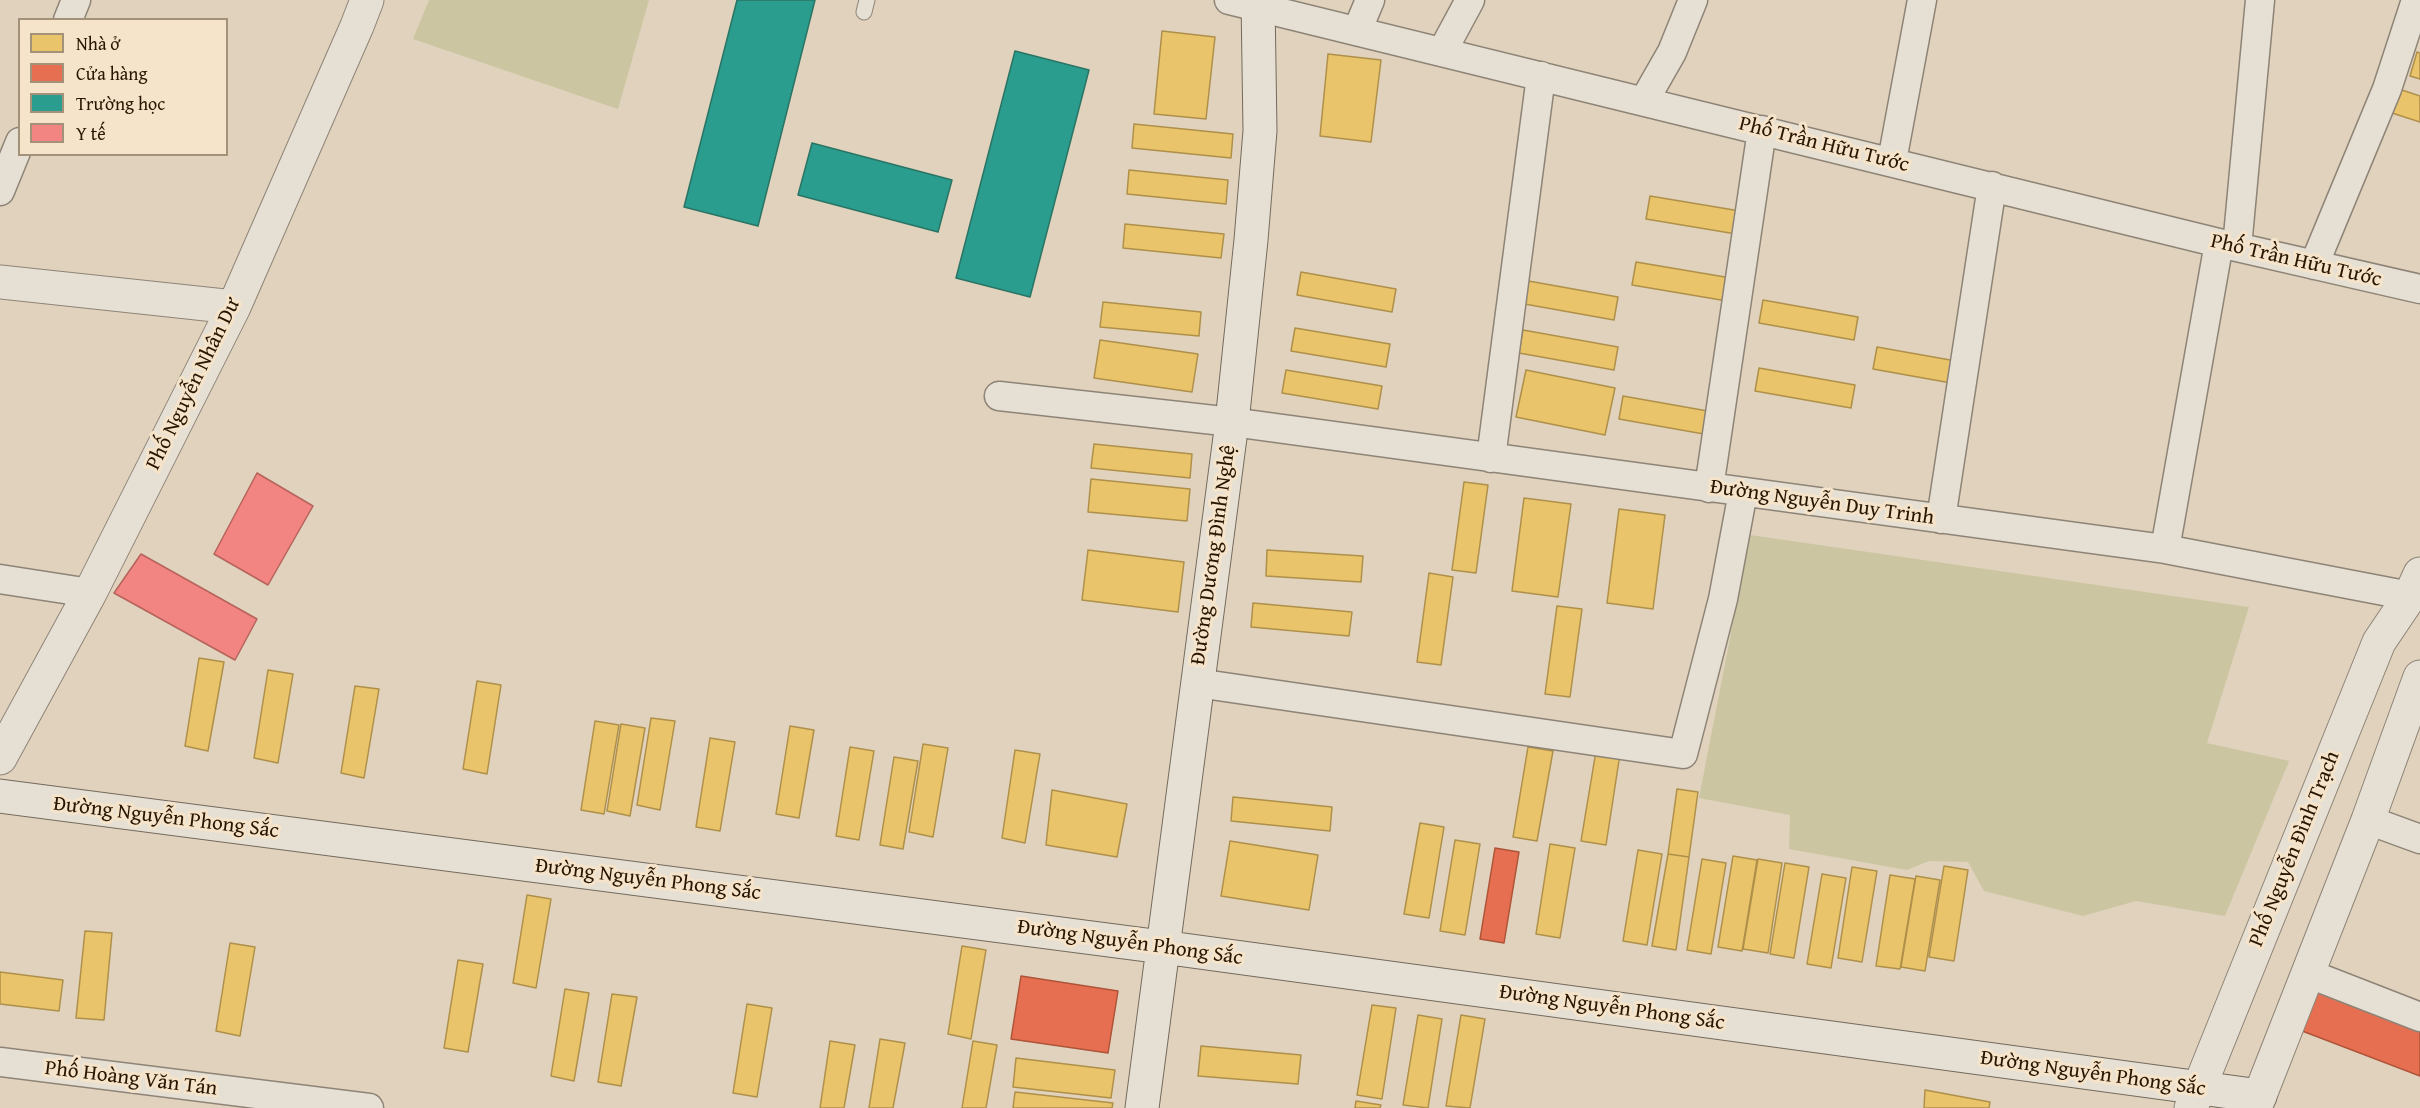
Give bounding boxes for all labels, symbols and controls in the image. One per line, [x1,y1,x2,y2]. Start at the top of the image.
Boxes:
legend [18,18,228,156]
text: Nhà ở [76,30,120,57]
text: Cửa hàng [76,60,147,87]
text: Trường học [76,90,165,117]
street label: Phố Trần Hữu Tước [1736,112,1912,178]
text: Y tế [76,120,106,147]
street label: Phố Trần Hữu Tước [2208,229,2384,293]
street label: Phố Nguyễn Nhân Dư [141,294,247,474]
street label: Đường Dương Đình Nghệ [1186,443,1242,667]
street label: Đường Nguyễn Duy Trinh [1708,475,1936,531]
street label: Phố Nguyễn Đình Trạch [2244,748,2346,950]
street label: Đường Nguyễn Phong Sắc [52,792,280,844]
street label: Đường Nguyễn Phong Sắc [534,854,762,906]
street label: Đường Nguyễn Phong Sắc [1016,915,1244,971]
street label: Đường Nguyễn Phong Sắc [1498,980,1726,1036]
street label: Đường Nguyễn Phong Sắc [1979,1046,2207,1102]
street label: Phố Hoàng Văn Tán [43,1056,219,1102]

